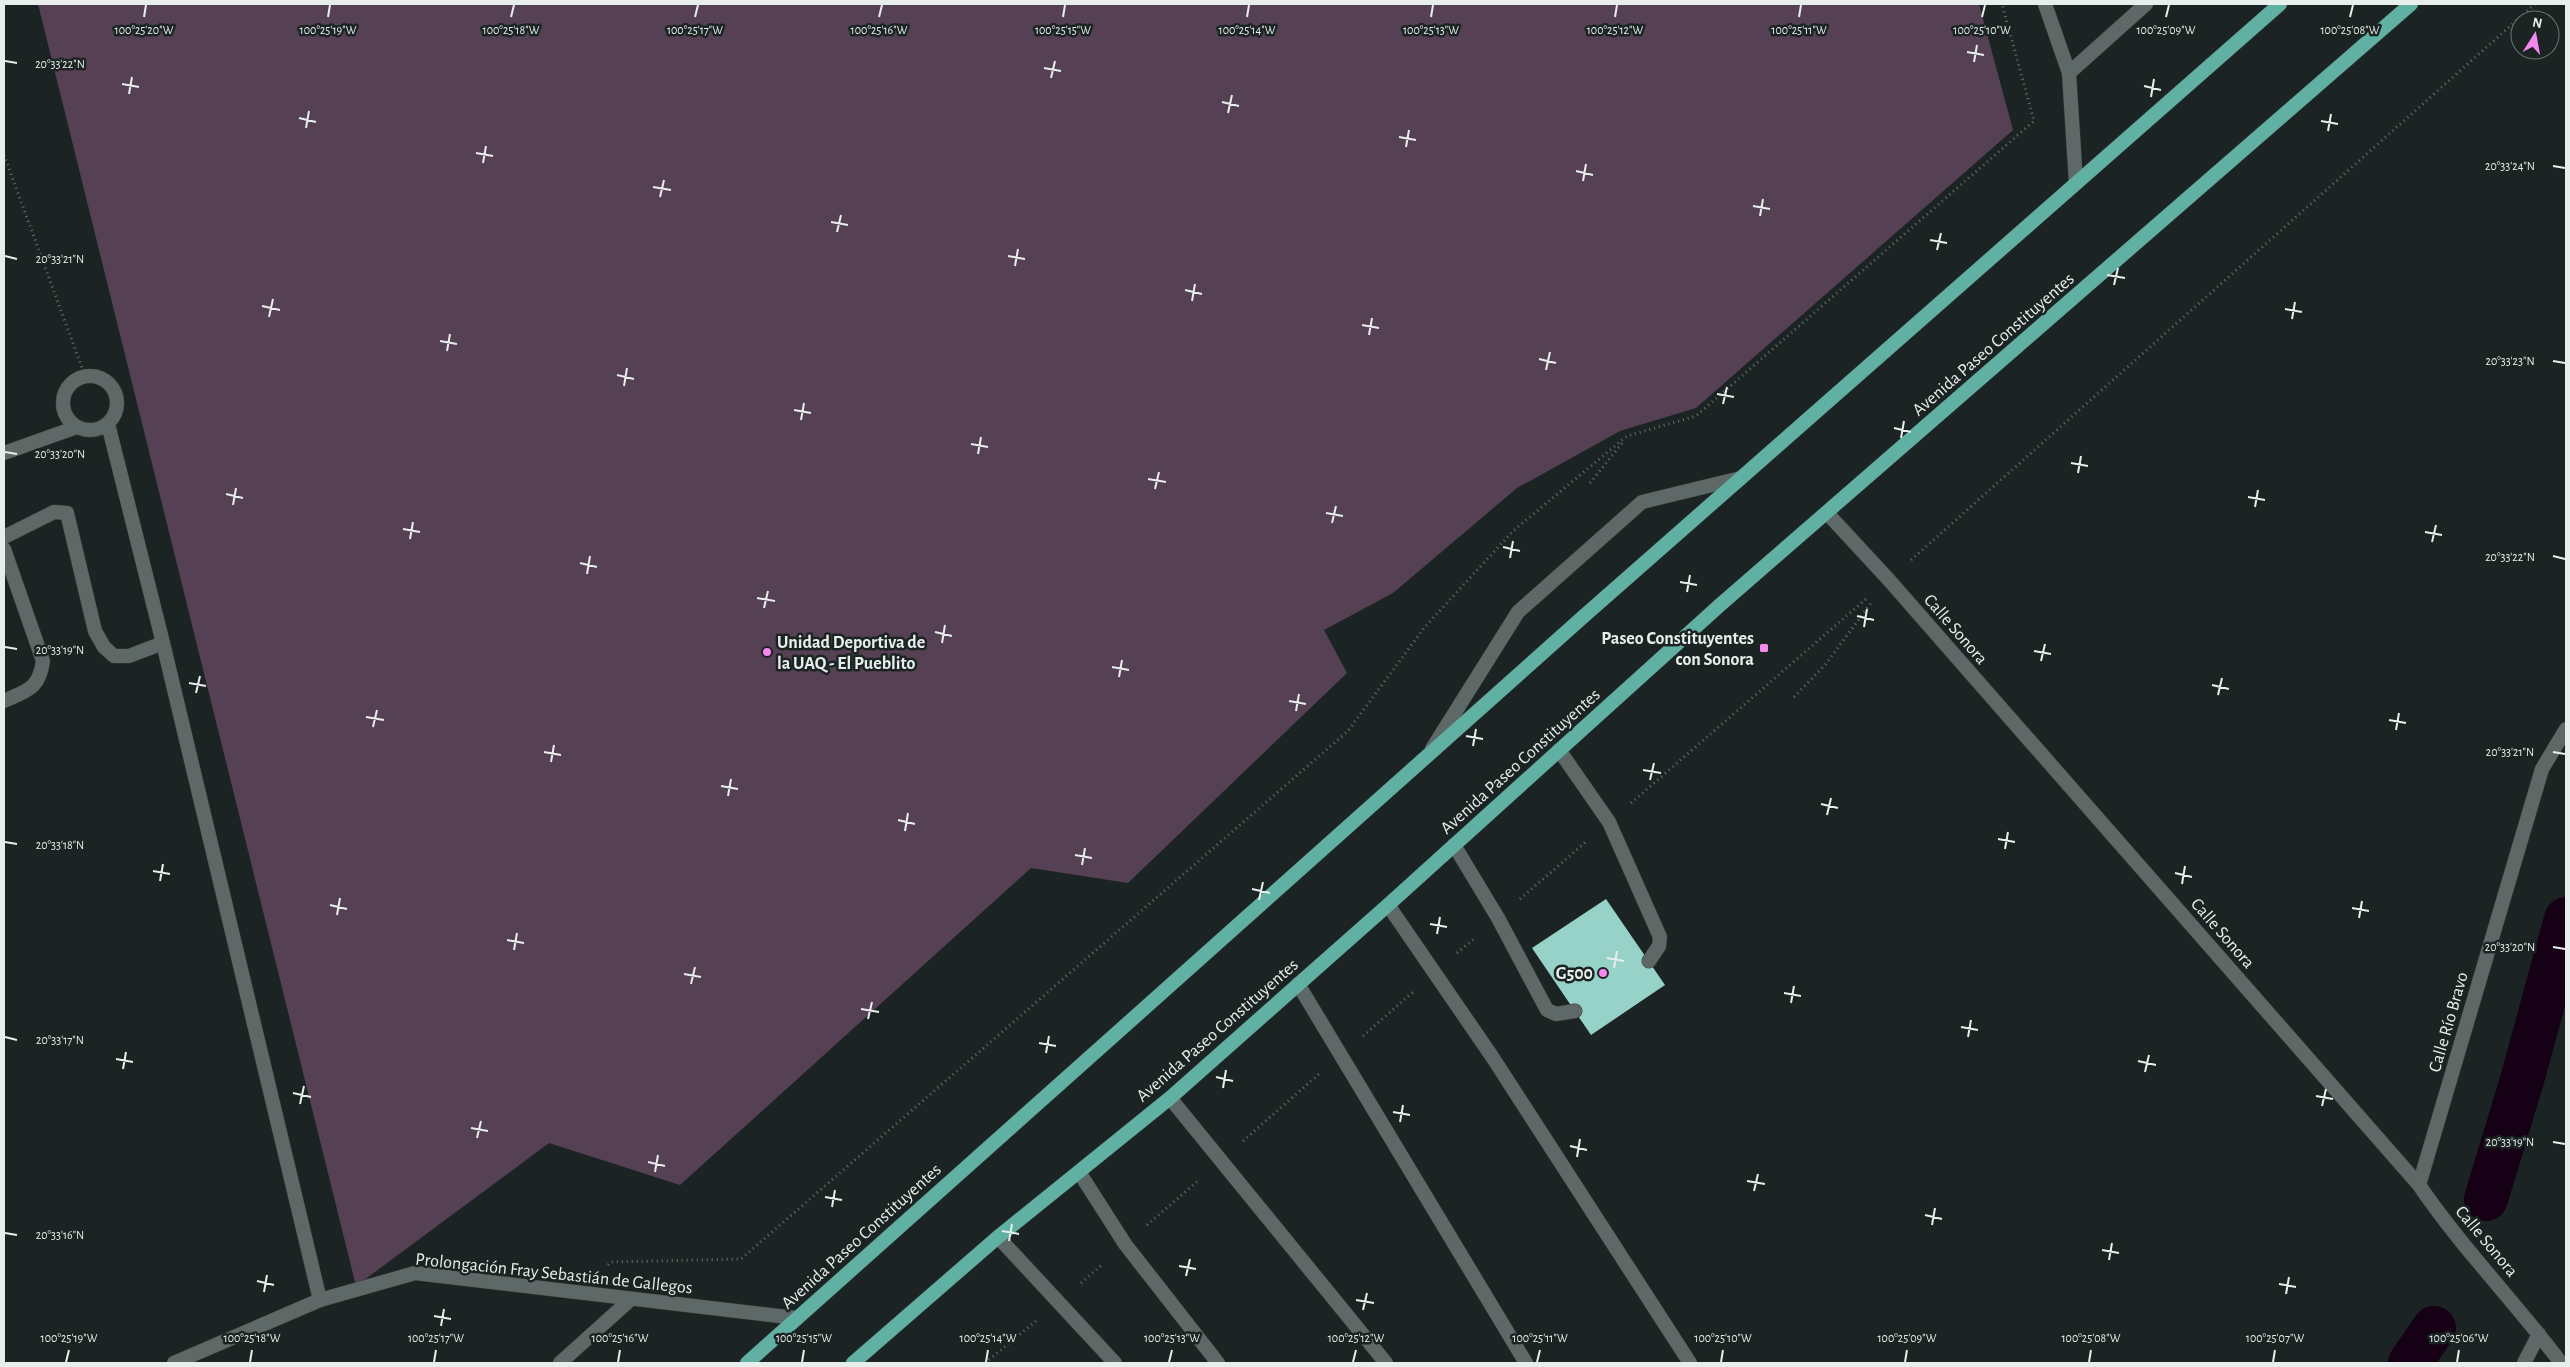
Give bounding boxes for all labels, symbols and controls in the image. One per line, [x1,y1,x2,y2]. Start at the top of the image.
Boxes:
north arrow [2510,10,2560,60]
text: N [2531,15,2543,31]
text: 100°25'20"W [115,24,174,36]
text: 100°25'19"W [300,24,357,36]
text: 100°25'18"W [483,24,540,36]
text: 100°25'17"W [667,24,723,36]
text: 100°25'16"W [851,24,908,36]
text: 100°25'15"W [1035,24,1091,36]
text: 100°25'14"W [1219,24,1276,36]
text: 100°25'13"W [1403,24,1459,36]
text: 100°25'12"W [1587,24,1644,36]
text: 100°25'11"W [1771,24,1827,36]
text: 100°25'10"W [1953,24,2011,36]
text: 100°25'09"W [2136,24,2196,36]
text: 100°25'08"W [2320,24,2380,36]
text: 20°33'22"N [35,58,85,70]
text: 20°33'24"N [2485,160,2535,172]
text: 20°33'21"N [36,253,84,265]
street label: Avenida Paseo Constituyentes [1909,270,2078,420]
text: 20°33'23"N [2485,355,2535,367]
text: 20°33'20"N [35,448,85,460]
text: 20°33'22"N [2485,551,2535,563]
street label: Calle Sonora [1920,591,1990,668]
place label: Paseo Constituyentes con Sonora [1601,630,1754,669]
place label: Unidad Deportiva de la UAQ - El Pueblito [777,634,925,673]
marker: Paseo Constituyentes con Sonora [1758,642,1770,654]
text: 20°33'19"N [36,644,84,656]
marker: Unidad Deportiva de la UAQ - El Pueblito [761,646,773,658]
street label: Avenida Paseo Constituyentes [1437,686,1604,838]
text: 20°33'21"N [2486,746,2534,758]
text: 20°33'18"N [36,839,84,851]
street label: Calle Sonora [2187,895,2257,972]
text: 20°33'20"N [2485,941,2535,953]
street label: Avenida Paseo Constituyentes [1133,956,1302,1106]
place label: G500 [1556,965,1593,983]
marker: G500 [1597,967,1609,979]
street label: Calle Río Bravo [2426,970,2472,1074]
text: 20°33'17"N [36,1034,84,1046]
text: 20°33'19"N [2486,1136,2534,1148]
street label: Avenida Paseo Constituyentes [778,1161,945,1313]
street label: Calle Sonora [2452,1203,2521,1281]
text: 20°33'16"N [36,1229,84,1241]
street label: Prolongación Fray Sebastián de Gallegos [414,1250,693,1298]
text: 100°25'19"W [41,1332,98,1344]
text: 100°25'18"W [224,1332,281,1344]
text: 100°25'17"W [408,1332,464,1344]
text: 100°25'16"W [592,1332,649,1344]
text: 100°25'15"W [776,1332,832,1344]
text: 100°25'14"W [960,1332,1017,1344]
text: 100°25'13"W [1144,1332,1200,1344]
text: 100°25'12"W [1328,1332,1385,1344]
text: 100°25'11"W [1512,1332,1568,1344]
text: 100°25'10"W [1694,1332,1752,1344]
text: 100°25'09"W [1877,1332,1937,1344]
text: 100°25'08"W [2061,1332,2121,1344]
text: 100°25'07"W [2246,1332,2304,1344]
text: 100°25'06"W [2429,1332,2489,1344]

